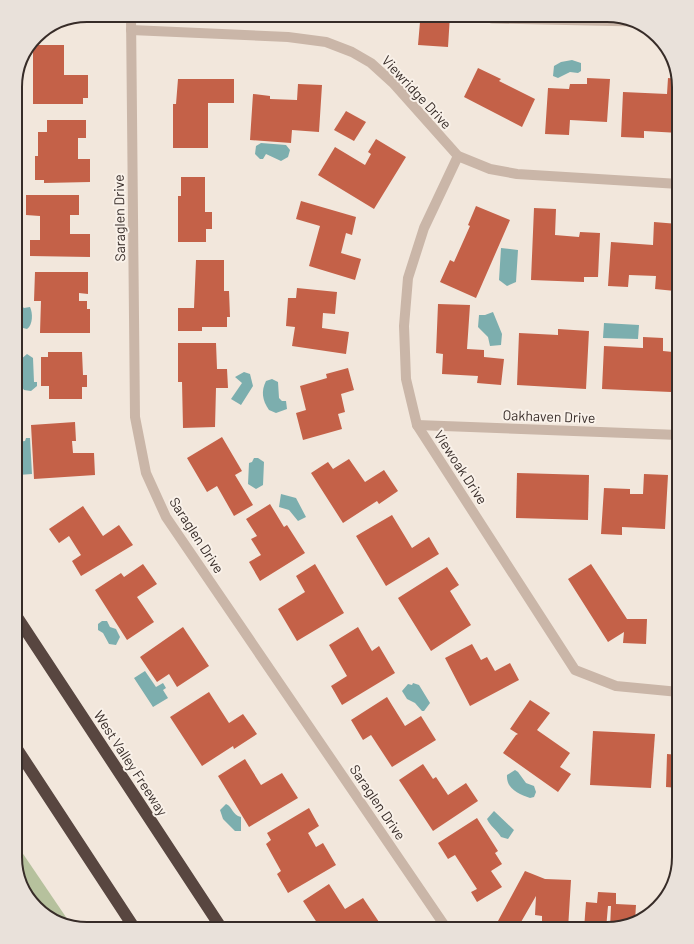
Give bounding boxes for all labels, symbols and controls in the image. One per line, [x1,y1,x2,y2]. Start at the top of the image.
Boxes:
street label: Viewridge Drive [379,52,455,132]
street label: Saraglen Drive [110,174,128,262]
street label: Oakhaven Drive [502,406,596,426]
street label: Viewoak Drive [431,427,491,507]
street label: Saraglen Drive [166,494,228,576]
street label: West Valley Freeway [91,707,172,819]
street label: Saraglen Drive [347,761,409,843]

